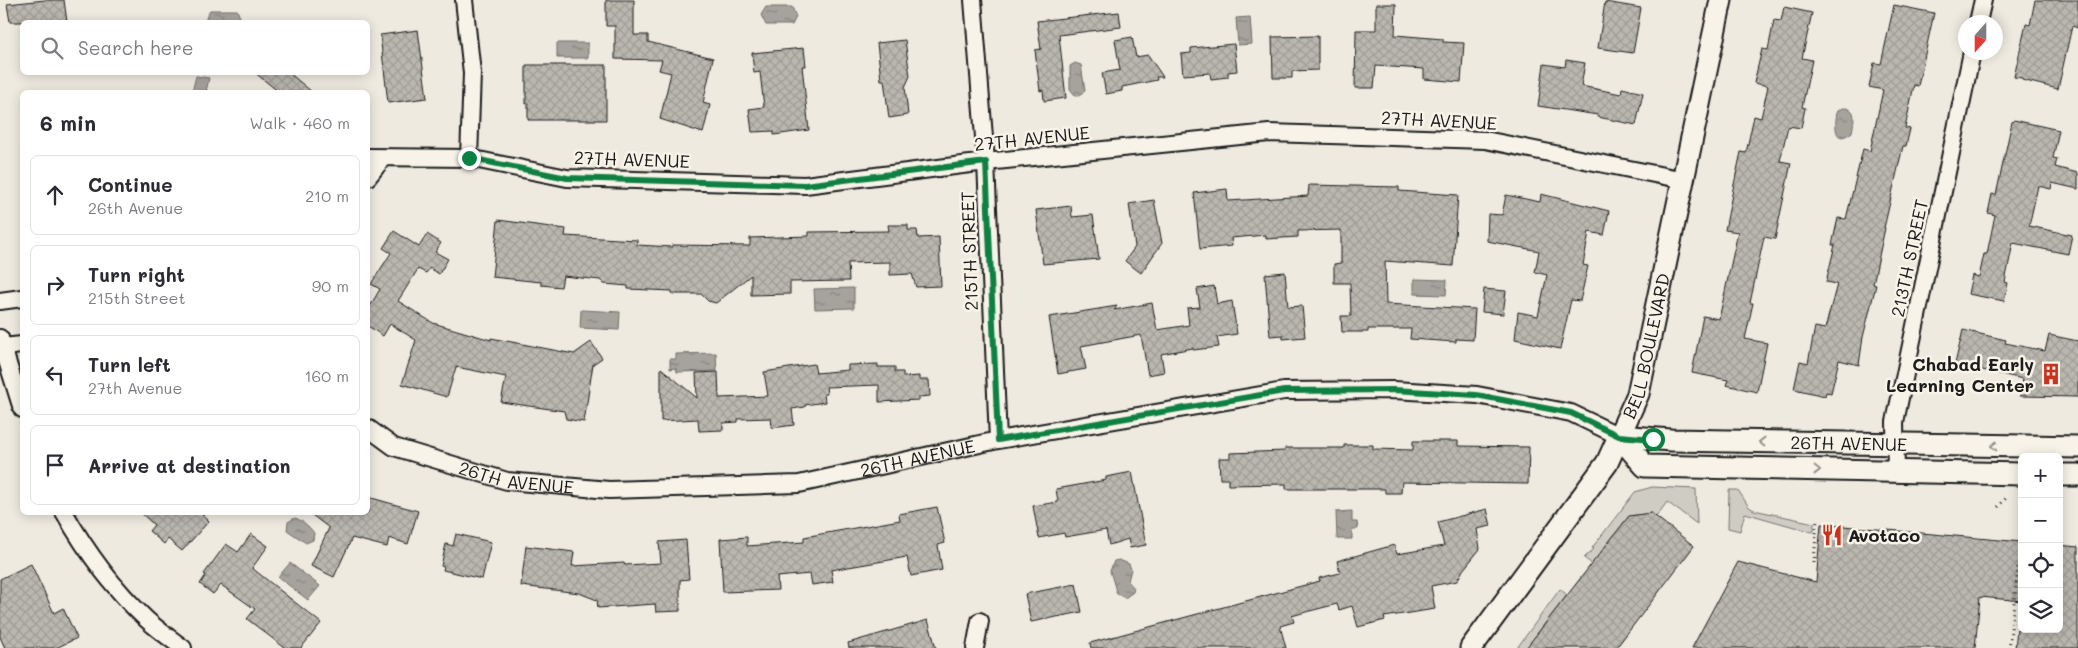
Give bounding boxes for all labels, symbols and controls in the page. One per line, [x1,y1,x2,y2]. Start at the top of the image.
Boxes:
north arrow [1958,15,2003,60]
search box [20,20,370,75]
icon: search [38,34,66,62]
text: Search here [78,35,194,60]
street label: 27TH AVENUE [1380,105,1498,135]
text: 6 min [40,109,96,136]
text: Walk · 460 m [249,112,350,133]
street label: 27TH AVENUE [973,120,1091,156]
street label: 27TH AVENUE [574,145,690,173]
route end [458,147,481,170]
text: Continue [88,172,173,197]
icon: ahead [41,181,69,209]
text: 210 m [305,185,349,206]
street label: 215TH STREET [955,191,983,311]
text: 26th Avenue [88,197,183,218]
street label: 213TH STREET [1885,197,1933,319]
text: Turn right [88,262,185,287]
icon: right [41,271,69,299]
street label: BELL BOULEVARD [1617,271,1675,422]
text: 90 m [312,275,349,296]
text: 215th Street [88,287,186,308]
text: Turn left [88,352,171,377]
place label: Chabad Early Learning Center [1886,352,2034,397]
icon: left [41,361,69,389]
building icon: Chabad Early Learning Center [2038,361,2064,387]
text: 160 m [304,365,349,386]
text: 27th Avenue [88,377,182,398]
route start [1642,428,1665,451]
street label: 26TH AVENUE [1790,430,1907,456]
street label: 26TH AVENUE [858,433,977,482]
one-way arrow [1758,437,1766,447]
one-way arrow [1990,441,1998,451]
icon: arrive [41,451,69,479]
text: Arrive at destination [88,453,291,478]
map controls [2018,453,2063,633]
button: + [2018,453,2063,498]
street label: 26TH AVENUE [456,455,575,499]
one-way arrow [1814,465,1821,475]
button: − [2018,498,2063,543]
restaurant icon: Avotaco [1819,522,1845,548]
place label: Avotaco [1848,523,1920,547]
button: locate [2018,543,2063,588]
button: layers [2018,588,2063,633]

